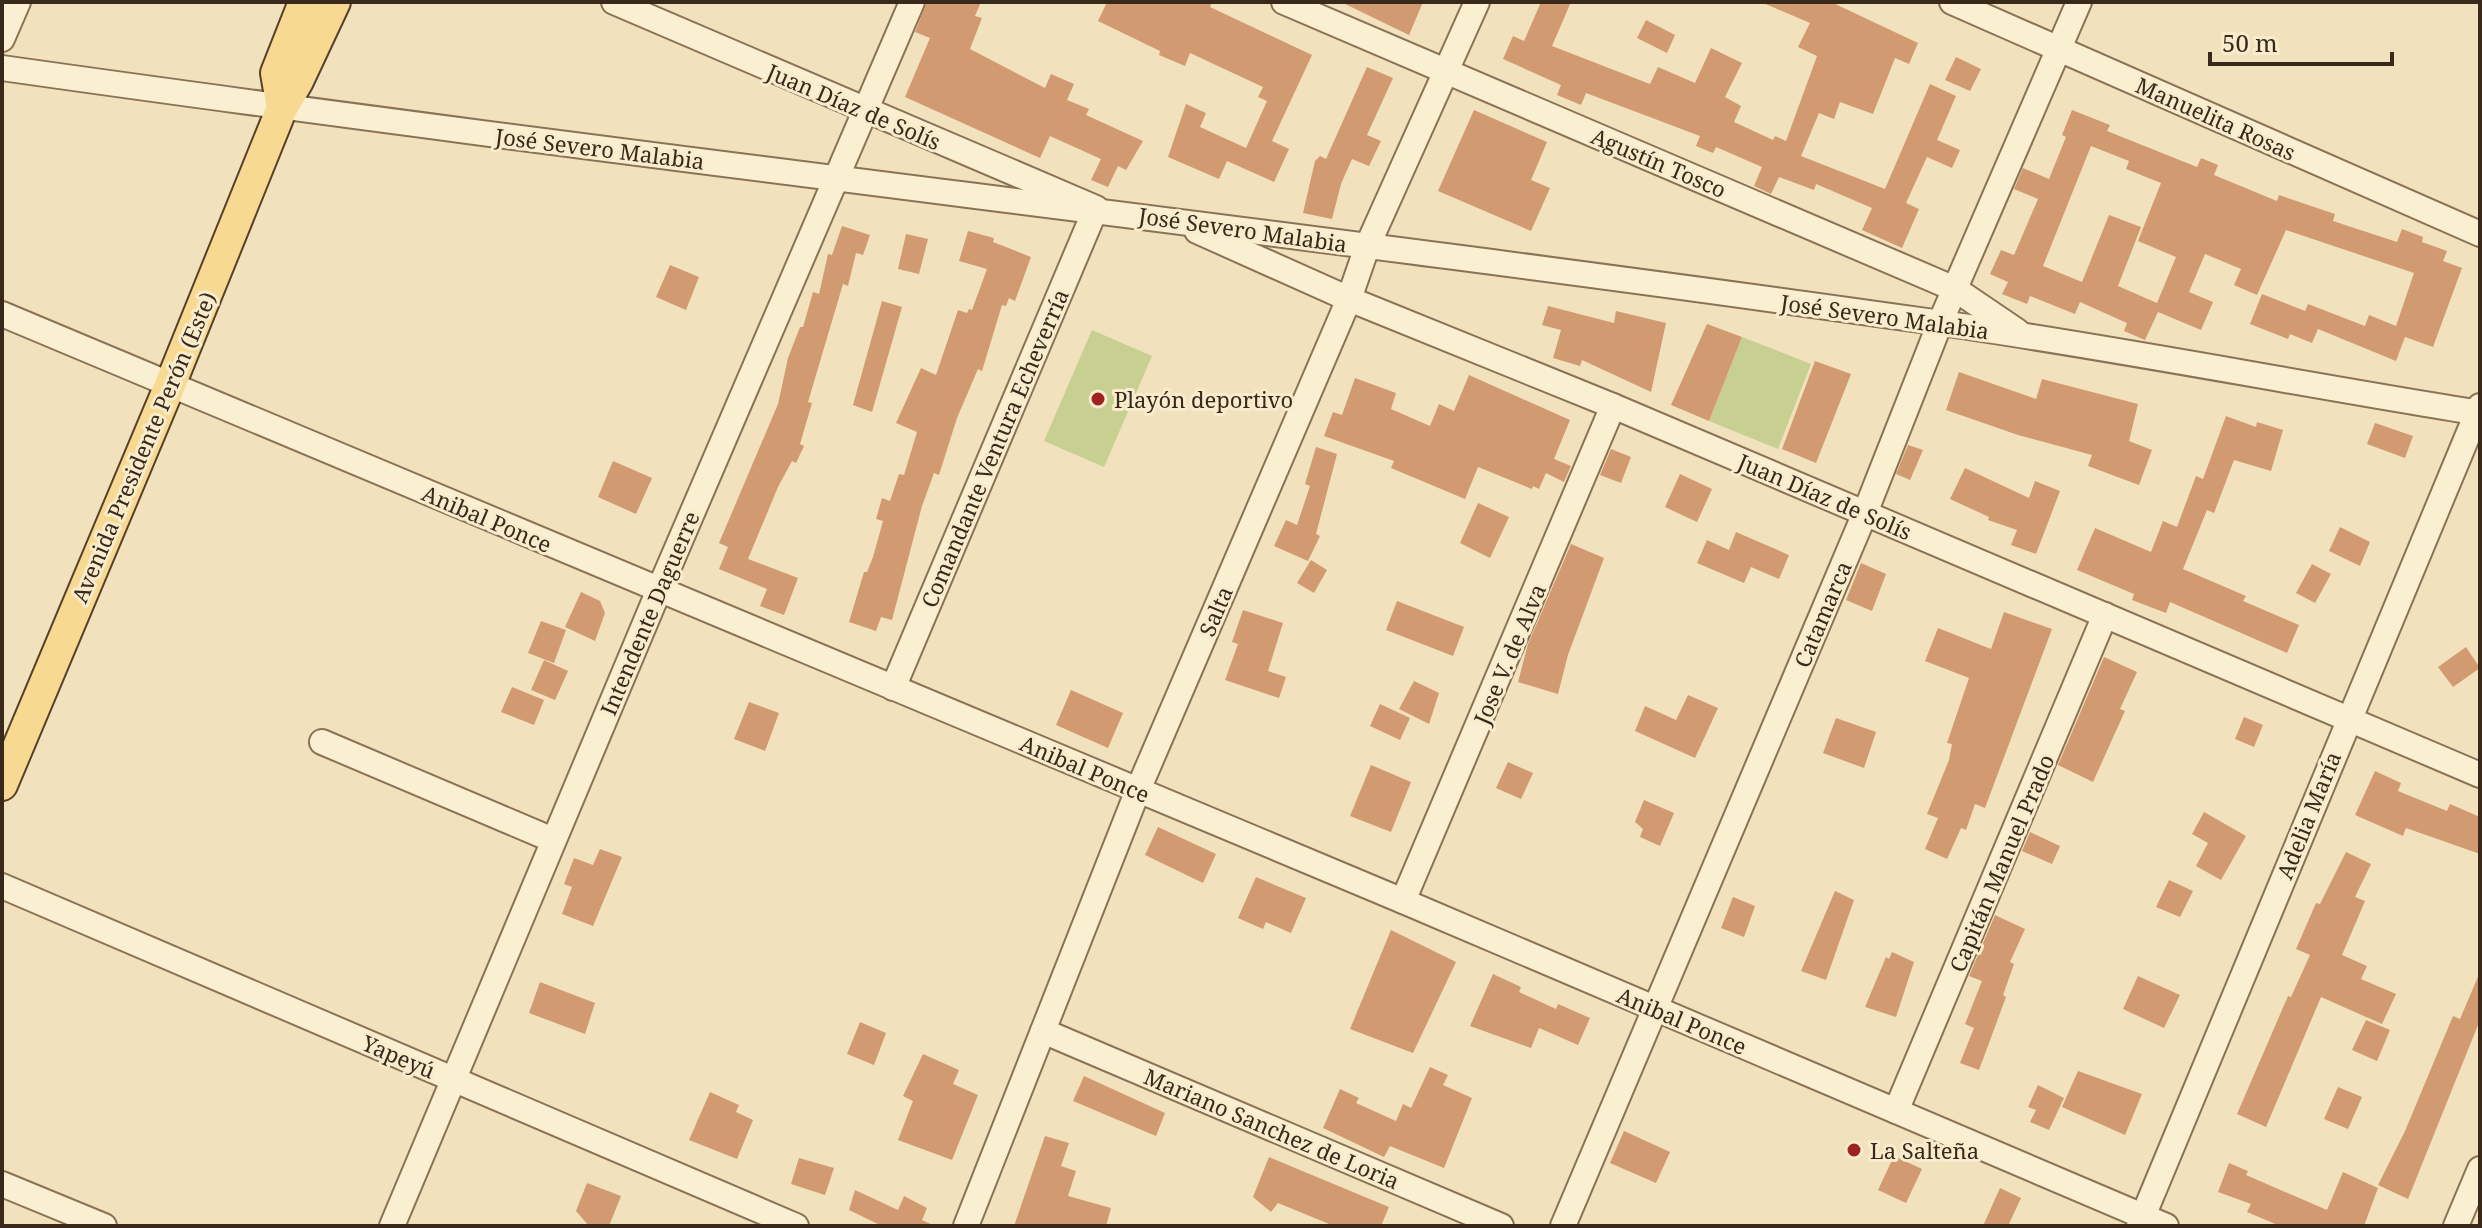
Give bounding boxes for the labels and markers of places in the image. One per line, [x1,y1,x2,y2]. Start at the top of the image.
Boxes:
place label: Playón deportivo [1114,384,1293,414]
marker: Playón deportivo [1089,390,1107,408]
place label: La Salteña [1870,1135,1979,1165]
marker: La Salteña [1845,1141,1863,1159]

